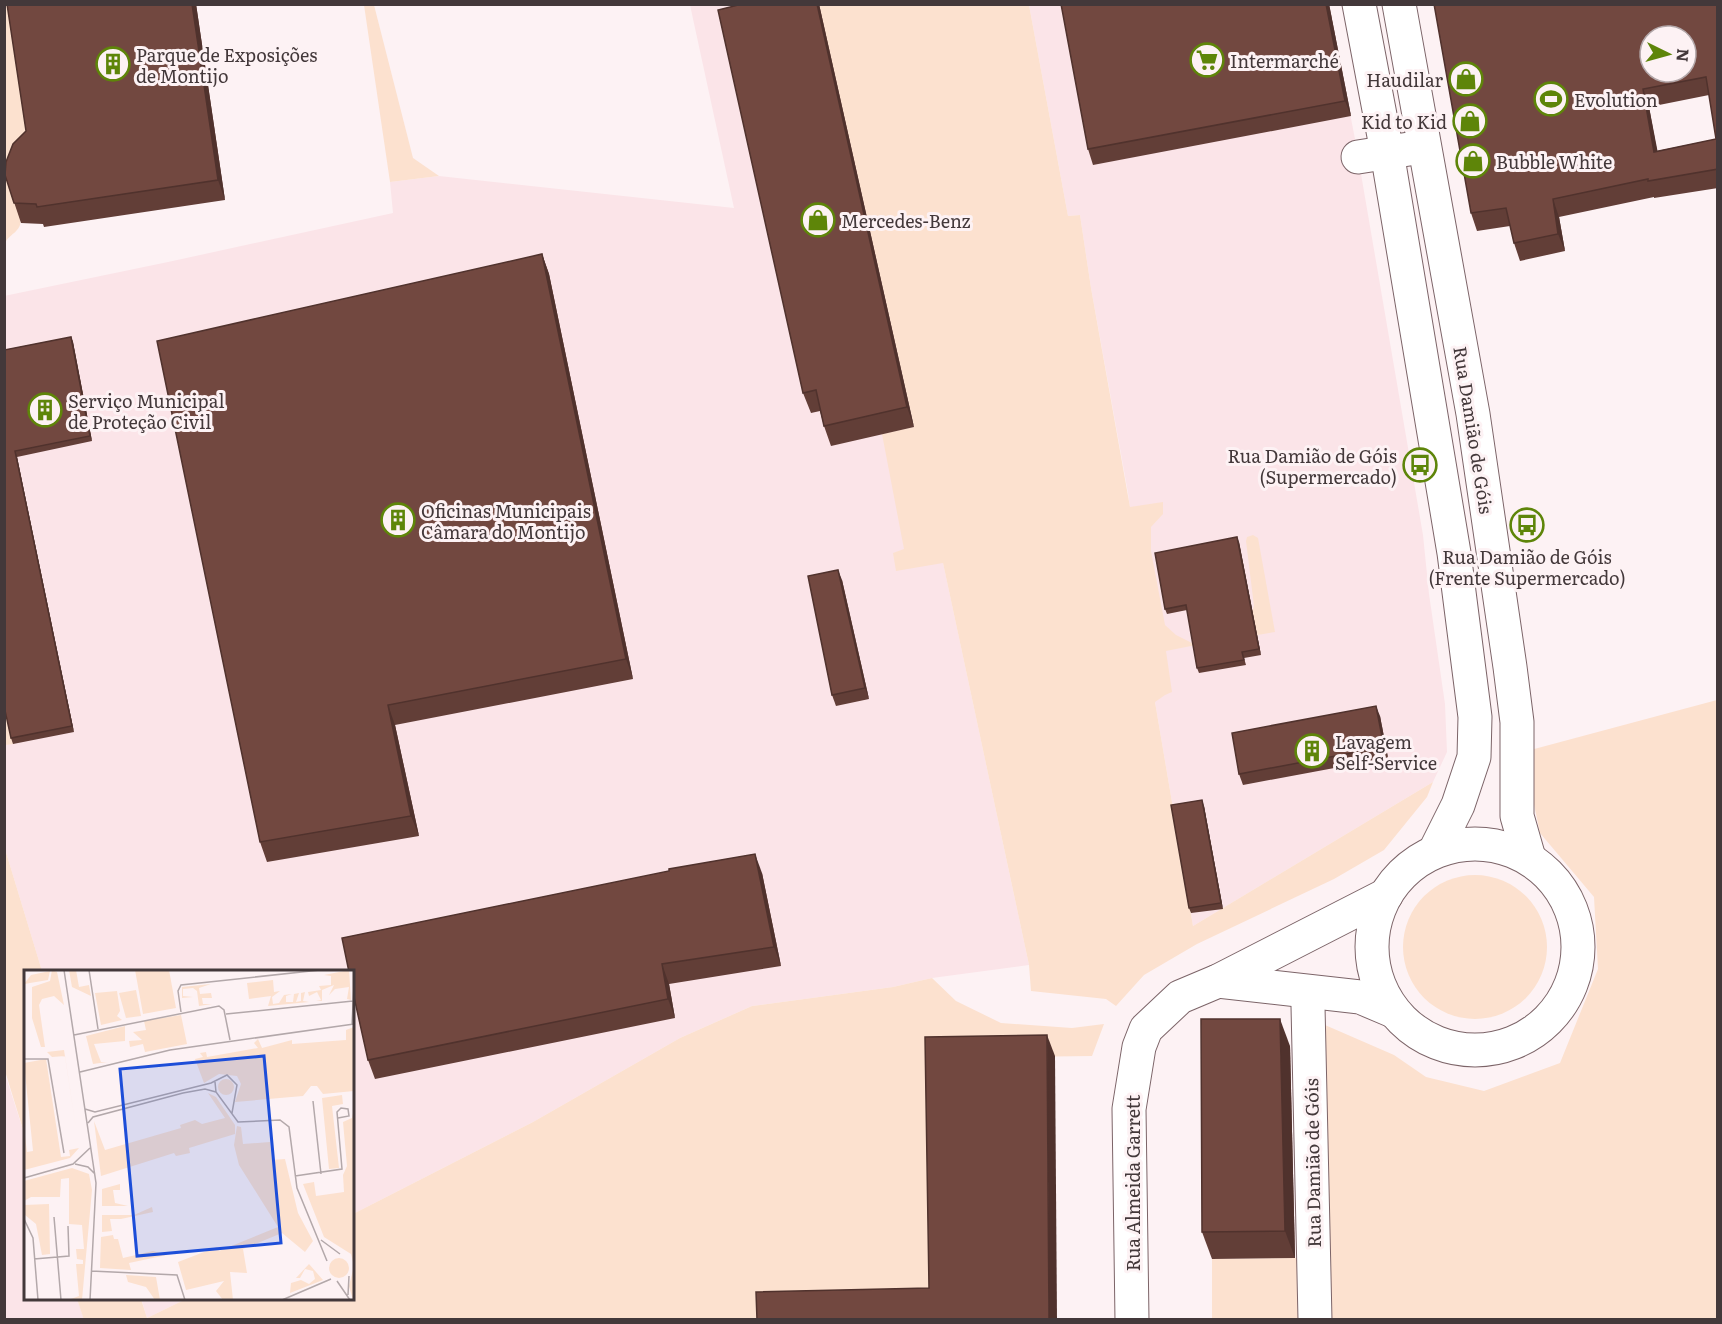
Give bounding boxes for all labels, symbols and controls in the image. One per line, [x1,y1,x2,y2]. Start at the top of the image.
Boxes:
north arrow [1638,24,1698,84]
place label: Parque de Exposições de Montijo [136,41,317,89]
supermarket icon: Intermarché [1189,42,1225,78]
building icon: Parque de Exposições de Montijo [95,46,131,82]
place label: Intermarché [1230,47,1339,74]
text: N [1671,48,1696,63]
shop icon: Haudilar [1448,61,1484,97]
place label: Haudilar [1366,66,1443,93]
sports icon: Evolution [1533,81,1569,117]
place label: Evolution [1574,86,1658,113]
shop icon: Kid to Kid [1452,103,1488,139]
place label: Kid to Kid [1361,108,1447,135]
shop icon: Bubble White [1455,143,1491,179]
place label: Bubble White [1496,148,1612,175]
shop icon: Mercedes-Benz [800,202,836,238]
place label: Mercedes-Benz [841,207,971,234]
street label: Rua Damião de Góis [1447,344,1501,516]
place label: Serviço Municipal de Proteção Civil [68,387,224,435]
building icon: Serviço Municipal de Proteção Civil [27,392,63,428]
place label: Rua Damião de Góis (Supermercado) [1228,442,1397,490]
bus stop icon: Rua Damião de Góis (Supermercado) [1402,447,1438,483]
place label: Oficinas Municipais Câmara do Montijo [421,497,591,545]
building icon: Oficinas Municipais Câmara do Montijo [380,502,416,538]
bus stop icon: Rua Damião de Góis (Frente Supermercado) [1509,507,1545,543]
place label: Rua Damião de Góis (Frente Supermercado) [1428,543,1626,591]
place label: Lavagem Self-Service [1335,728,1437,776]
building icon: Lavagem Self-Service [1294,733,1330,769]
inset map [24,970,354,1300]
street label: Rua Damião de Góis [1297,1078,1327,1248]
street label: Rua Almeida Garrett [1119,1094,1146,1271]

